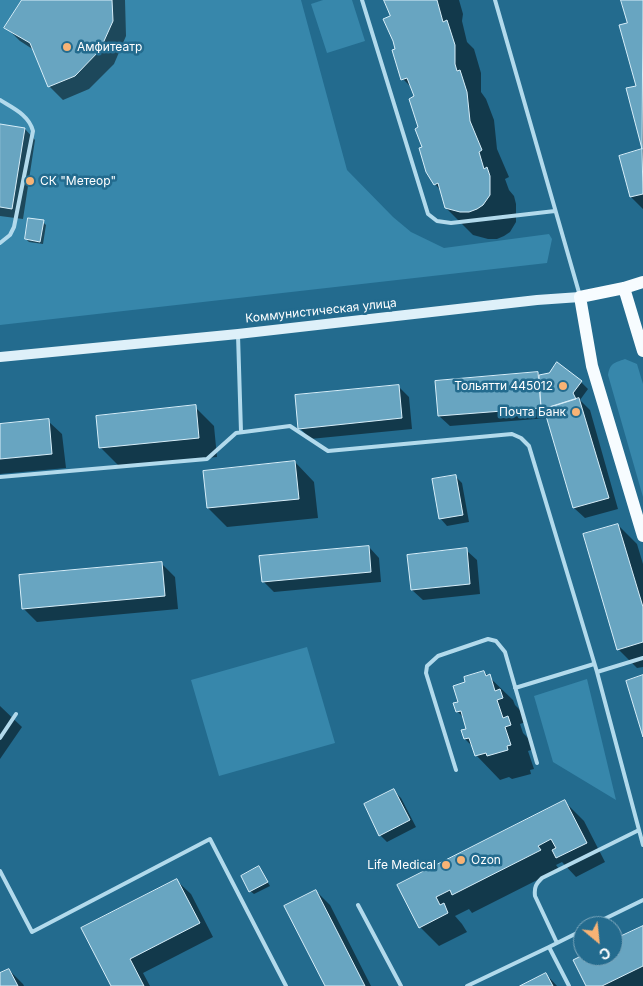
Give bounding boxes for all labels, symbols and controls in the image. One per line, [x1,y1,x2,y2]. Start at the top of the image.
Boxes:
place label: Амфитеатр [77,40,142,54]
marker: Амфитеатр [61,41,73,53]
place label: СК "Метеор" [40,174,116,188]
marker: СК "Метеор" [24,175,36,187]
street label: Коммунистическая улица [245,296,397,326]
place label: Тольятти 445012 [454,379,553,393]
marker: Тольятти 445012 [557,380,569,392]
place label: Почта Банк [499,405,566,419]
marker: Почта Банк [570,406,582,418]
place label: Ozon [471,853,501,867]
marker: Ozon [455,854,467,866]
place label: Life Medical [367,858,436,872]
marker: Life Medical [440,859,452,871]
north arrow [573,916,623,966]
text: С [596,944,613,964]

